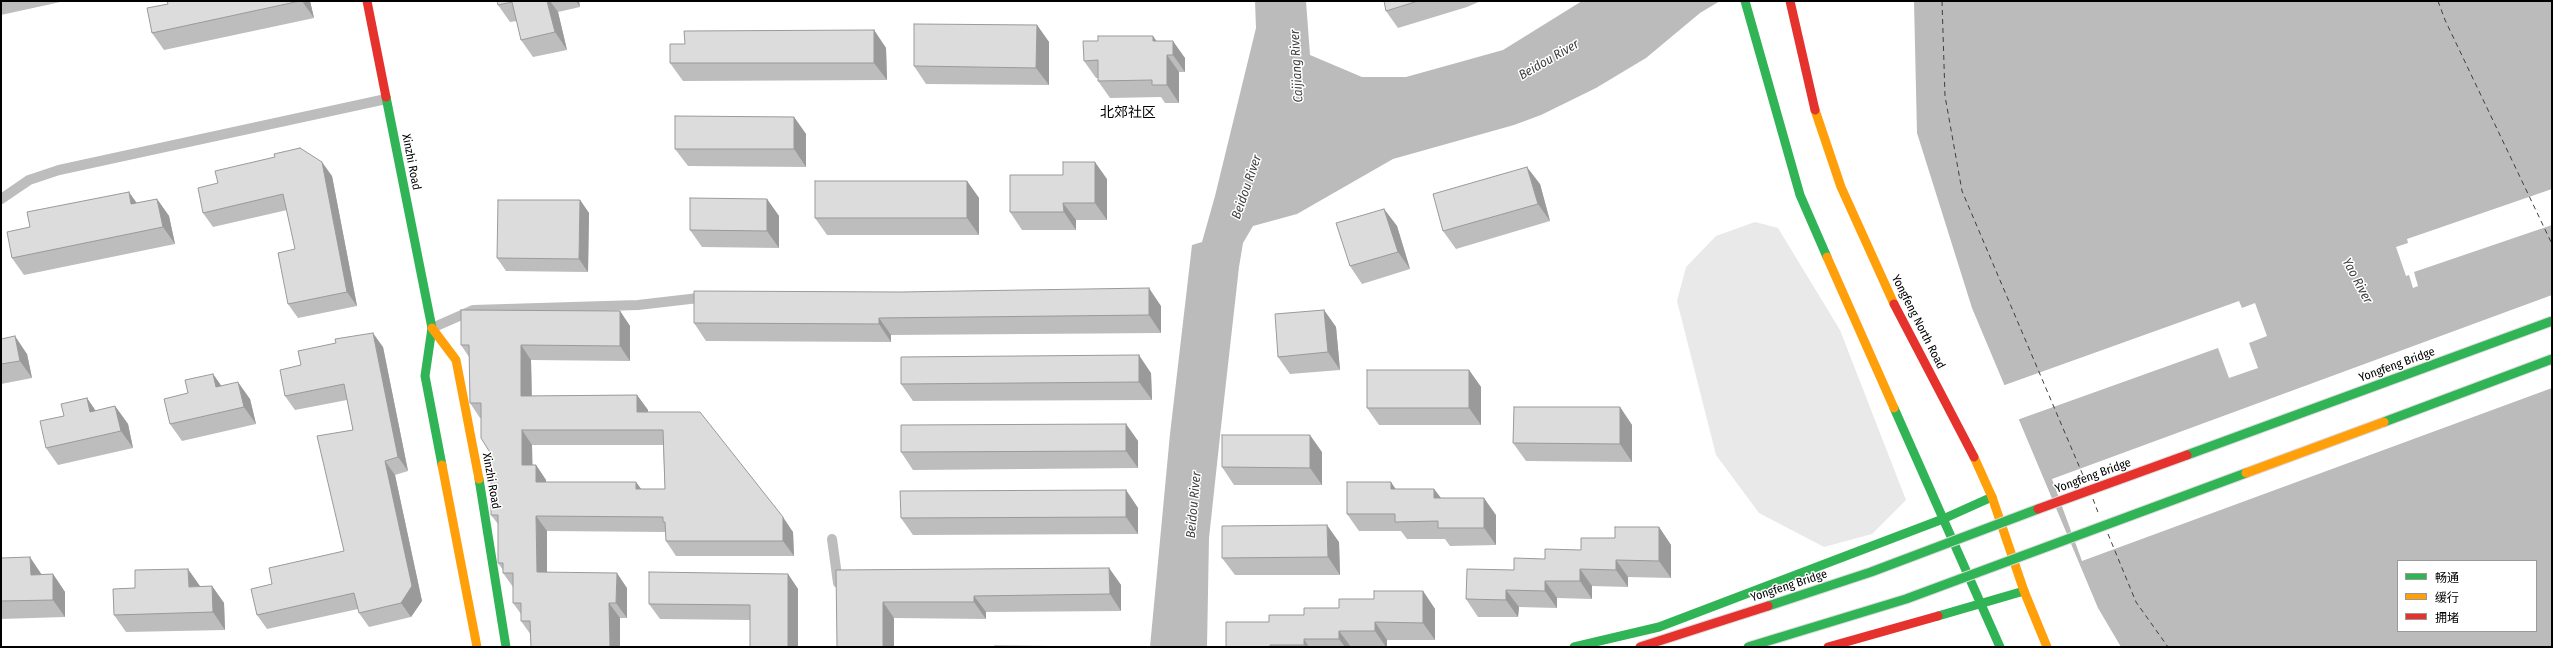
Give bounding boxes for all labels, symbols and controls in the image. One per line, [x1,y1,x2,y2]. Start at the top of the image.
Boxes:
water label: Caijiang River [1287,29,1307,103]
water label: Beidou River [1516,37,1582,83]
district label: 北郊社区 [1100,105,1156,121]
street label: Xinzhi Road [398,133,424,191]
water label: Beidou River [1229,153,1265,221]
water label: Yao River [2339,256,2375,306]
street label: Yongfeng North Road [1888,273,1948,371]
street label: Yongfeng Bridge [2357,345,2437,385]
street label: Xinzhi Road [479,452,503,510]
street label: Yongfeng Bridge [2053,456,2133,496]
water label: Beidou River [1183,471,1205,539]
legend [2397,560,2537,632]
street label: Yongfeng Bridge [1749,567,1829,605]
text: 畅通 [2435,571,2459,585]
text: 缓行 [2435,591,2459,605]
text: 拥堵 [2435,611,2459,625]

